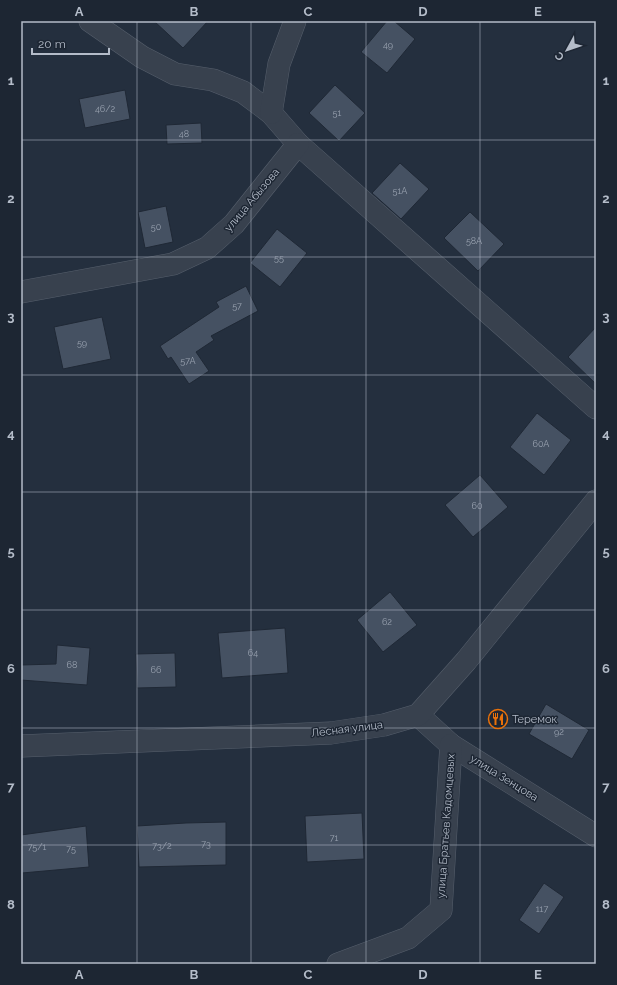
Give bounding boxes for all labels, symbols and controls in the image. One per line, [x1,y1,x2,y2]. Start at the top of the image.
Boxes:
text: A [75,4,84,19]
text: B [190,4,199,19]
text: C [304,4,313,19]
text: D [418,4,428,19]
text: E [534,4,542,19]
scale bar [32,30,109,56]
north arrow [547,30,587,70]
text: 20 m [38,37,66,51]
house number: 49 [383,40,393,50]
text: С [552,49,567,63]
text: 1 [8,73,15,88]
text: 1 [603,73,610,88]
house number: 46/2 [95,104,115,114]
house number: 51 [333,108,342,118]
house number: 48 [179,129,189,139]
street label: улица Абызова [222,166,282,234]
house number: 51А [393,186,407,196]
text: 2 [7,191,15,206]
text: 2 [602,191,610,206]
house number: 50 [151,222,162,232]
house number: 58А [466,236,482,246]
house number: 55 [274,253,284,263]
house number: 57 [232,301,242,311]
text: 3 [7,309,15,324]
text: 3 [602,309,610,324]
house number: 59 [77,338,87,348]
house number: 57А [180,356,196,366]
text: 4 [7,426,15,441]
text: 4 [602,426,610,441]
house number: 60А [533,439,549,449]
house number: 60 [472,501,483,511]
text: 5 [7,544,15,559]
text: 5 [602,544,610,559]
house number: 62 [382,617,392,627]
house number: 64 [248,648,258,658]
house number: 68 [67,660,77,670]
text: 6 [7,661,15,676]
text: 6 [602,661,610,676]
house number: 66 [151,665,162,675]
restaurant icon: Теремок [487,708,509,730]
place label: Теремок [512,713,557,726]
street label: Лесная улица [310,718,384,740]
house number: 92 [554,727,564,737]
street label: улица Зенцова [468,752,540,804]
street label: улица Братьев Кадомцевых [434,753,458,899]
text: 7 [7,779,15,794]
text: 7 [602,779,610,794]
house number: 71 [330,833,338,843]
house number: 73 [201,839,211,849]
house number: 73/2 [152,841,172,851]
house number: 75/1 [28,842,46,852]
house number: 75 [66,844,76,854]
text: 8 [7,897,15,912]
text: 8 [602,897,610,912]
house number: 117 [536,904,548,914]
text: A [75,967,84,982]
text: B [190,967,199,982]
text: C [304,967,313,982]
text: D [418,967,428,982]
text: E [534,967,542,982]

